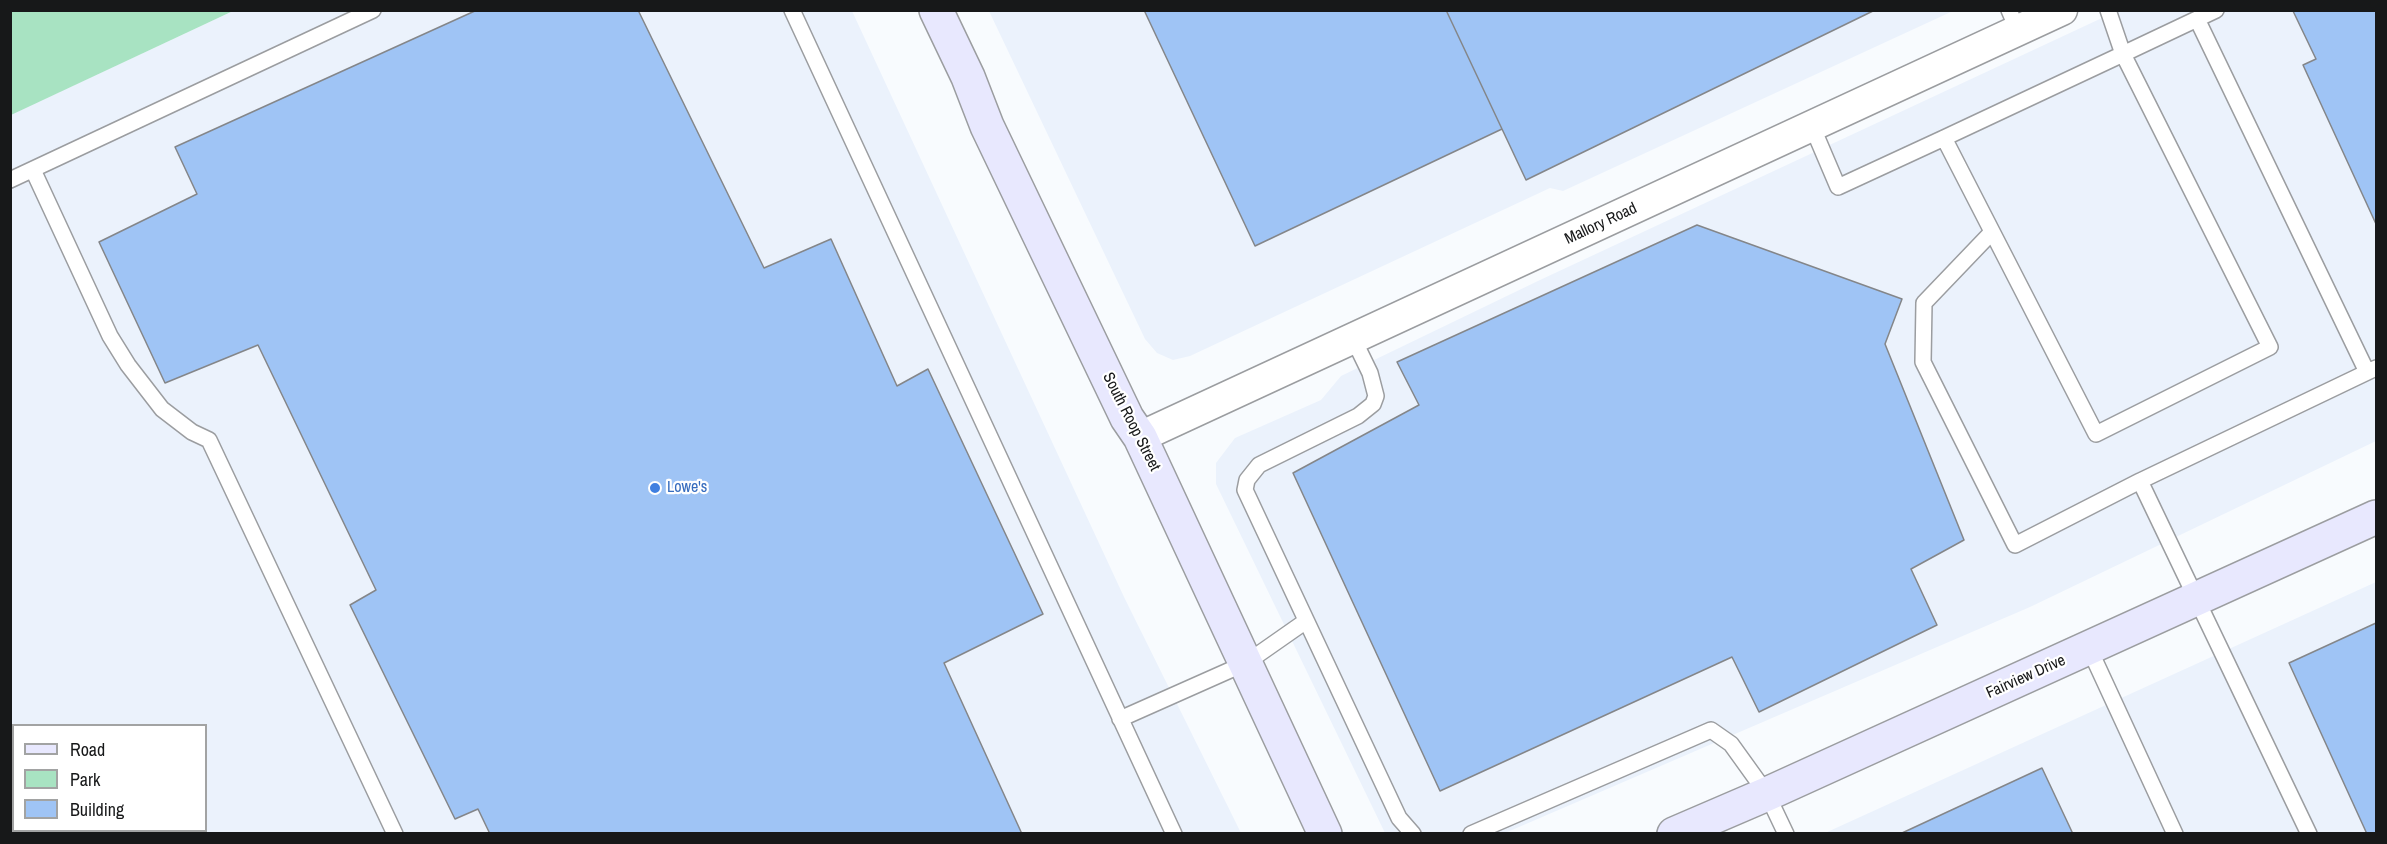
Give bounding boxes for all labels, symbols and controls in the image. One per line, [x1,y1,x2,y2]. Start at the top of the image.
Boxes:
street label: Mallory Road [1562,199,1640,249]
street label: South Roop Street [1098,370,1164,474]
place label: Lowe's [667,478,707,498]
marker: Lowe's [648,481,662,495]
street label: Fairview Drive [1983,651,2069,703]
legend [12,724,207,832]
text: Road [70,737,105,762]
text: Park [70,767,100,792]
text: Building [70,797,124,822]

